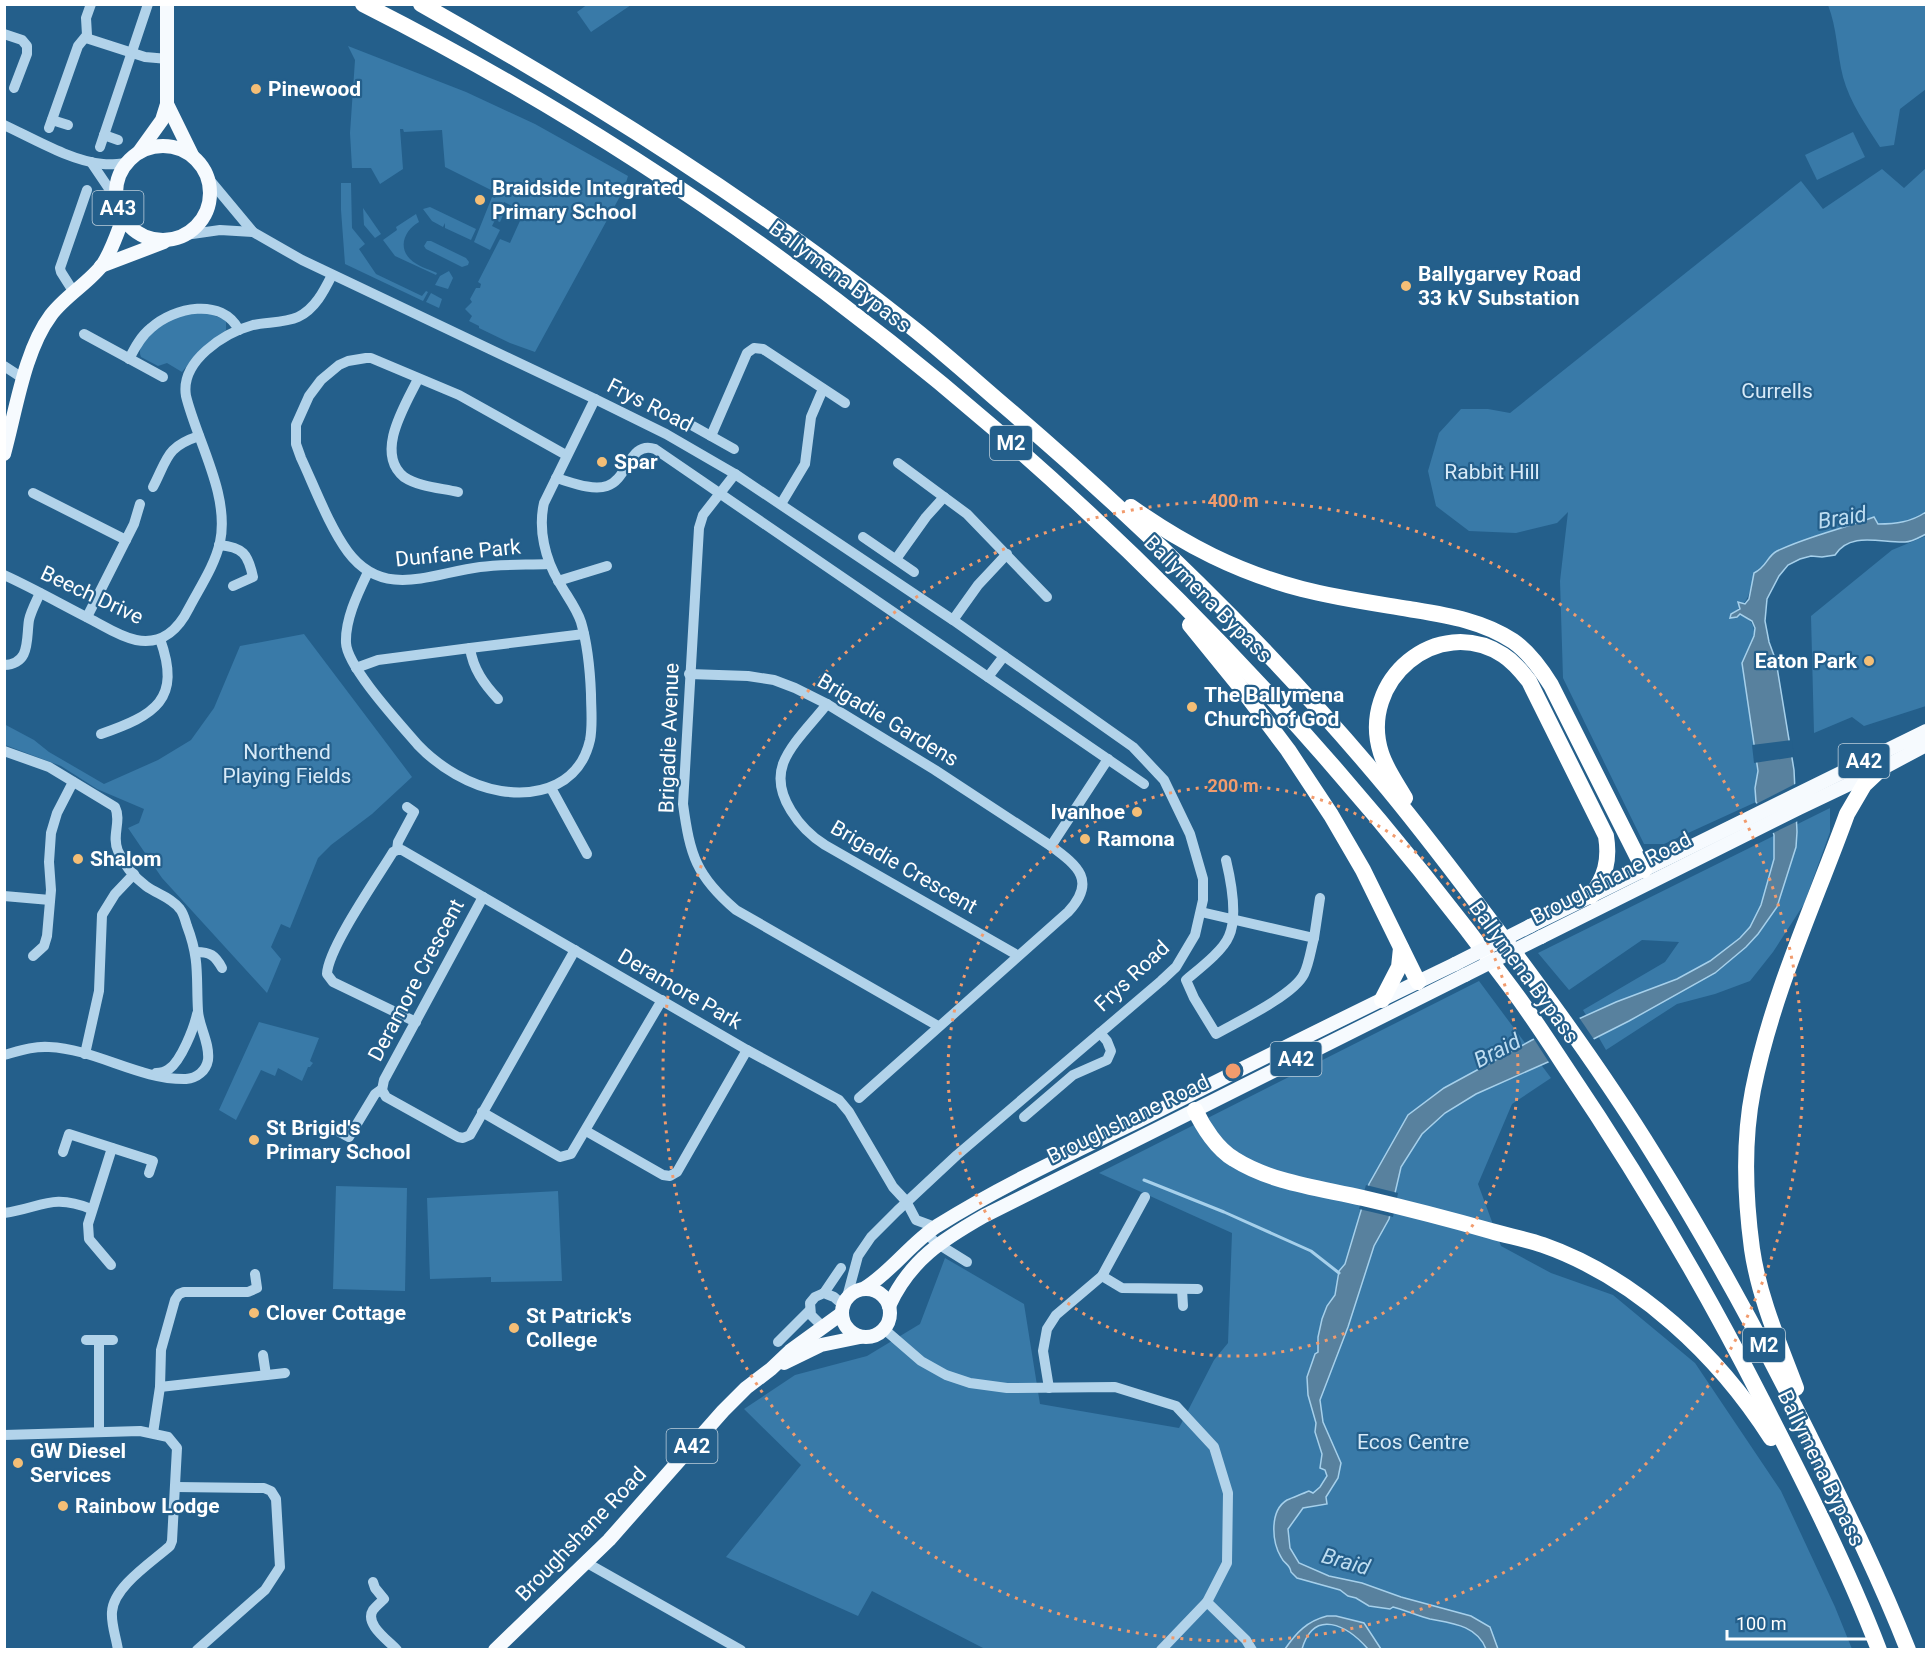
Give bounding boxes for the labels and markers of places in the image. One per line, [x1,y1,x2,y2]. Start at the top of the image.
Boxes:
place label: Pinewood [268,77,361,101]
marker: Pinewood [249,82,263,96]
place label: Braidside Integrated Primary School [492,176,683,224]
marker: Braidside Integrated Primary School [473,193,487,207]
place label: Ballygarvey Road 33 kV Substation [1418,262,1581,310]
marker: Ballygarvey Road 33 kV Substation [1399,279,1413,293]
place label: Spar [614,450,658,474]
marker: Spar [595,455,609,469]
place label: Eaton Park [1755,649,1858,673]
marker: Eaton Park [1862,654,1876,668]
place label: The Ballymena Church of God [1204,683,1344,731]
marker: The Ballymena Church of God [1185,700,1199,714]
place label: Ivanhoe [1050,800,1125,824]
marker: Ivanhoe [1130,805,1144,819]
place label: Ramona [1097,827,1175,851]
marker: Ramona [1078,832,1092,846]
place label: Shalom [90,847,162,871]
marker: Shalom [71,852,85,866]
centre of rings [1223,1061,1243,1081]
place label: St Brigid's Primary School [266,1116,411,1164]
marker: St Brigid's Primary School [247,1133,261,1147]
place label: Clover Cottage [266,1301,406,1325]
place label: St Patrick's College [526,1304,632,1352]
marker: Clover Cottage [247,1306,261,1320]
marker: St Patrick's College [507,1321,521,1335]
place label: GW Diesel Services [30,1439,126,1487]
marker: GW Diesel Services [11,1456,25,1470]
place label: Rainbow Lodge [75,1494,220,1518]
marker: Rainbow Lodge [56,1499,70,1513]

